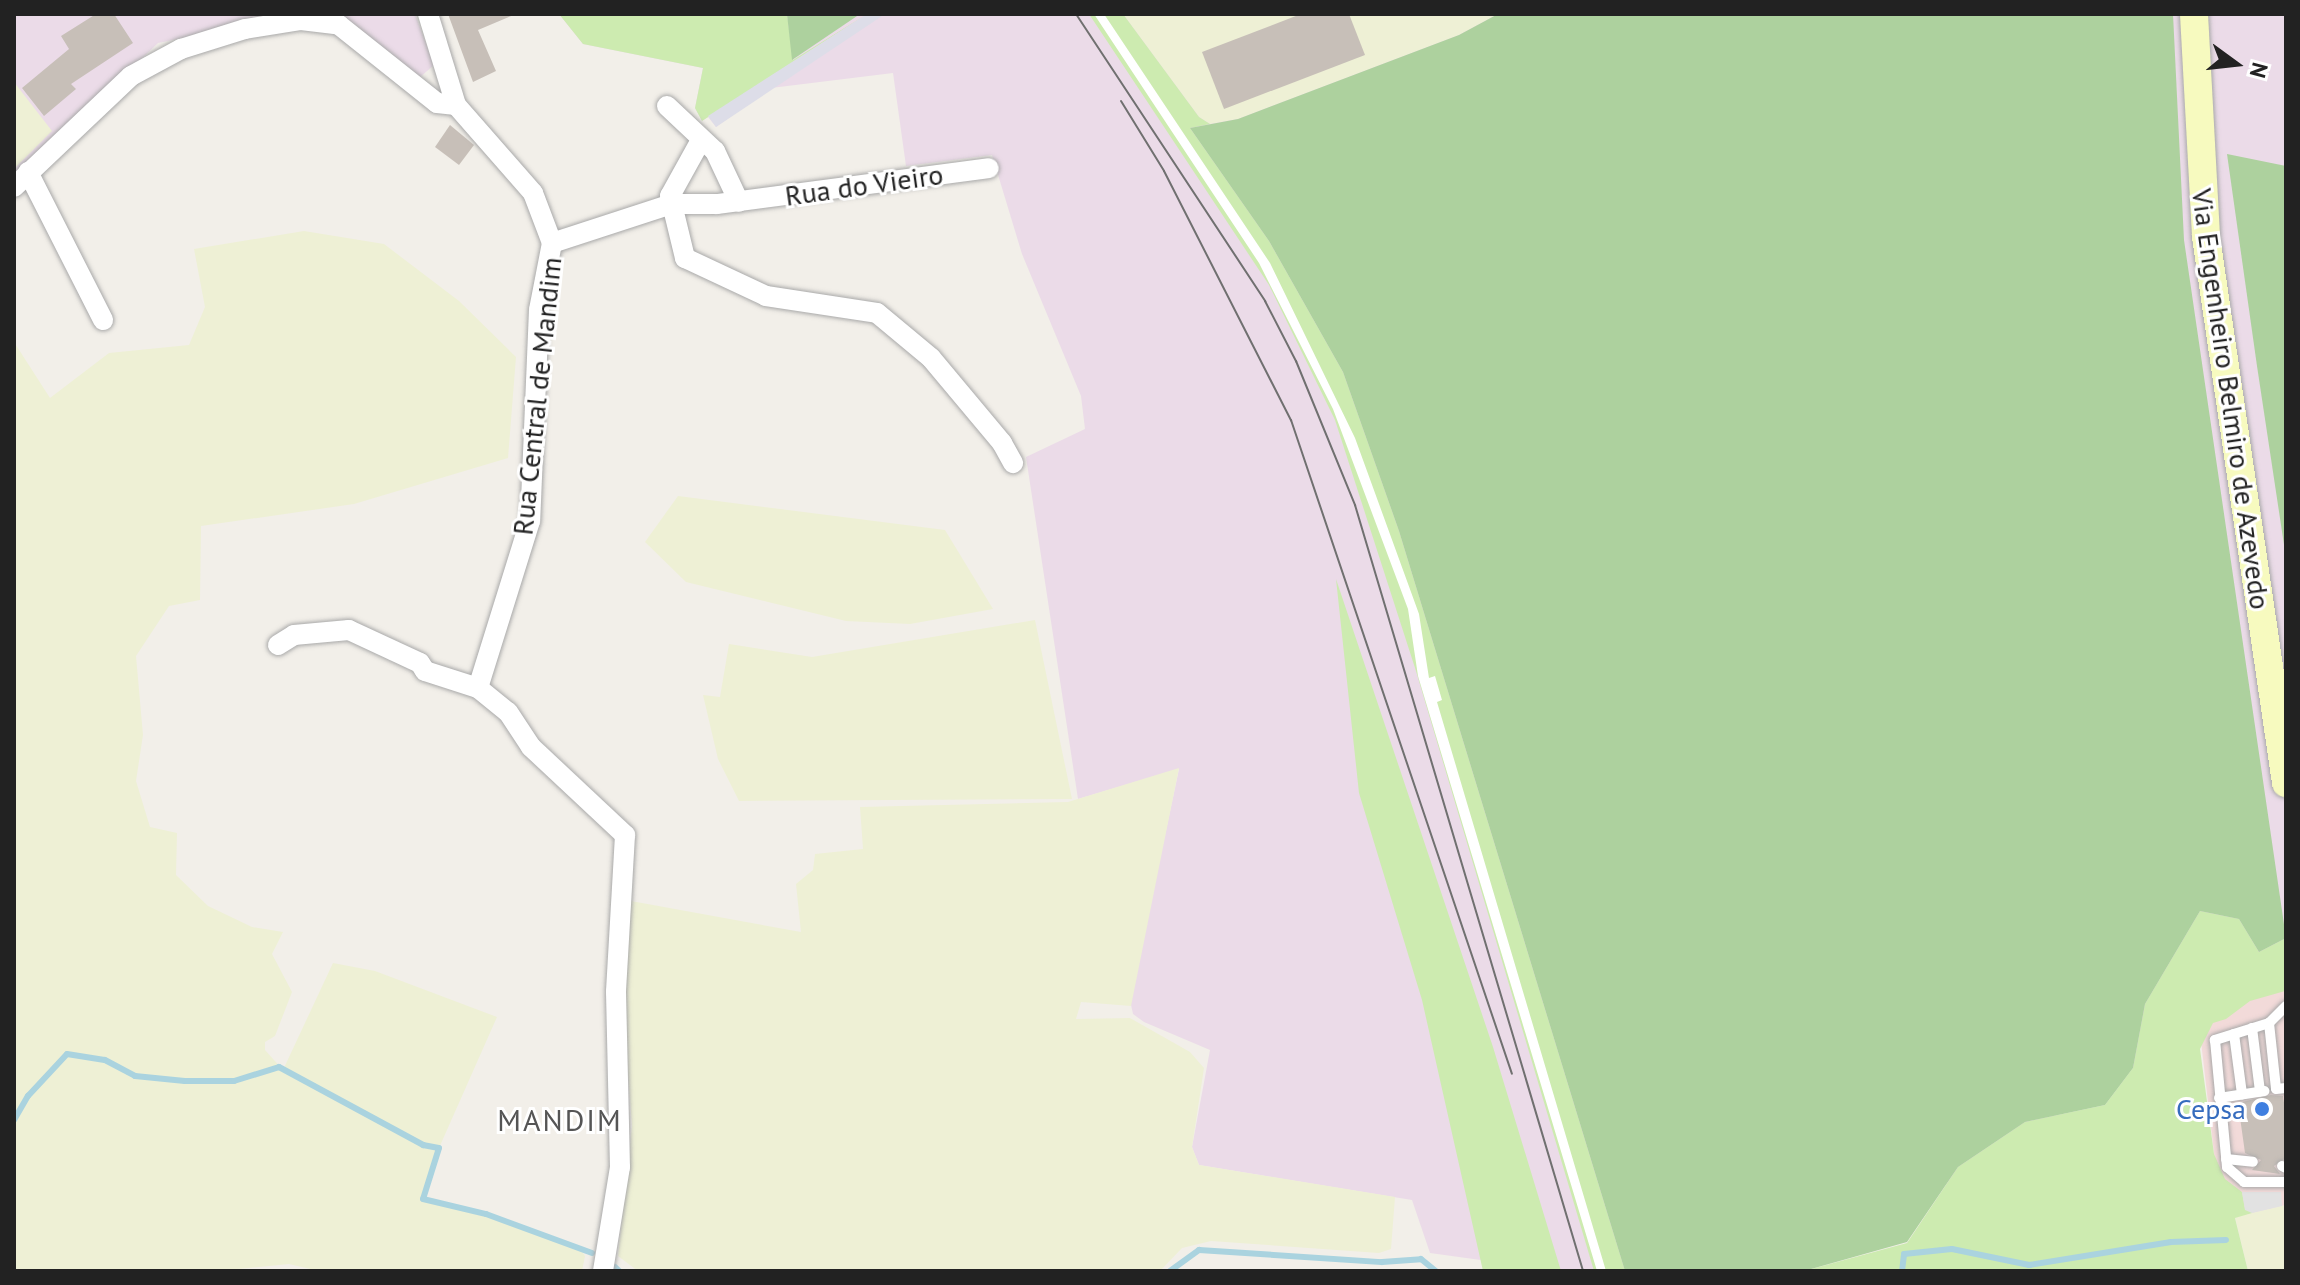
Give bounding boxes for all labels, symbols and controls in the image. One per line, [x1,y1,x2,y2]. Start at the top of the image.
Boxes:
north arrow [2196,24,2276,104]
text: N [2244,60,2275,81]
street label: Rua do Vieiro [782,157,946,213]
street label: Via Engenheiro Belmiro de Azevedo [2185,186,2277,612]
street label: Rua Central de Mandim [506,255,568,537]
place label: Cepsa [2176,1092,2246,1126]
marker: Cepsa [2253,1100,2271,1118]
district label: MANDIM [497,1102,623,1138]

